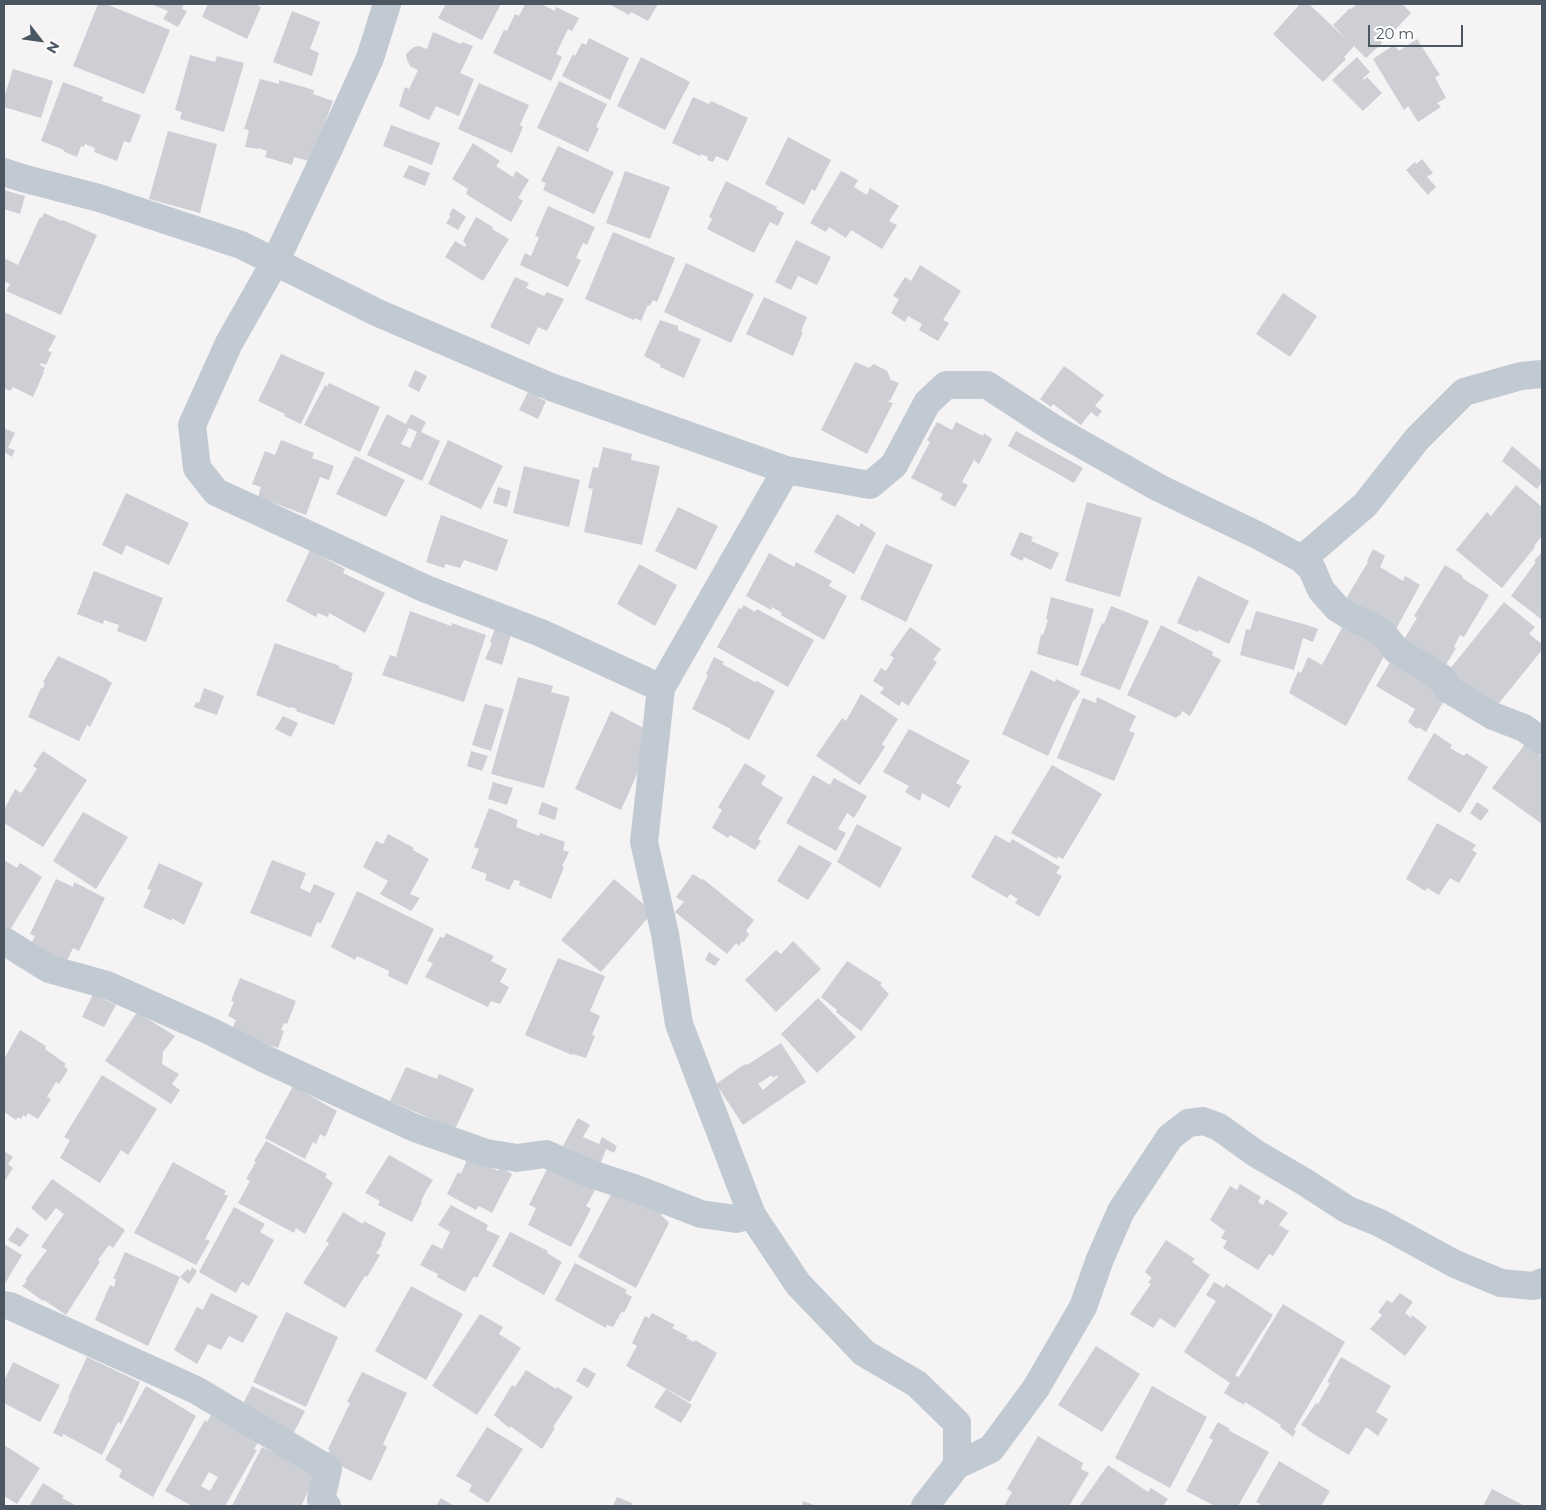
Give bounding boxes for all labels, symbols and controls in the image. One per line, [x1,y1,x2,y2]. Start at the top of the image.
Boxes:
north arrow [15,15,65,65]
scale bar [1371,15,1466,47]
text: 20 m [1376,24,1414,43]
text: N [42,38,64,57]

